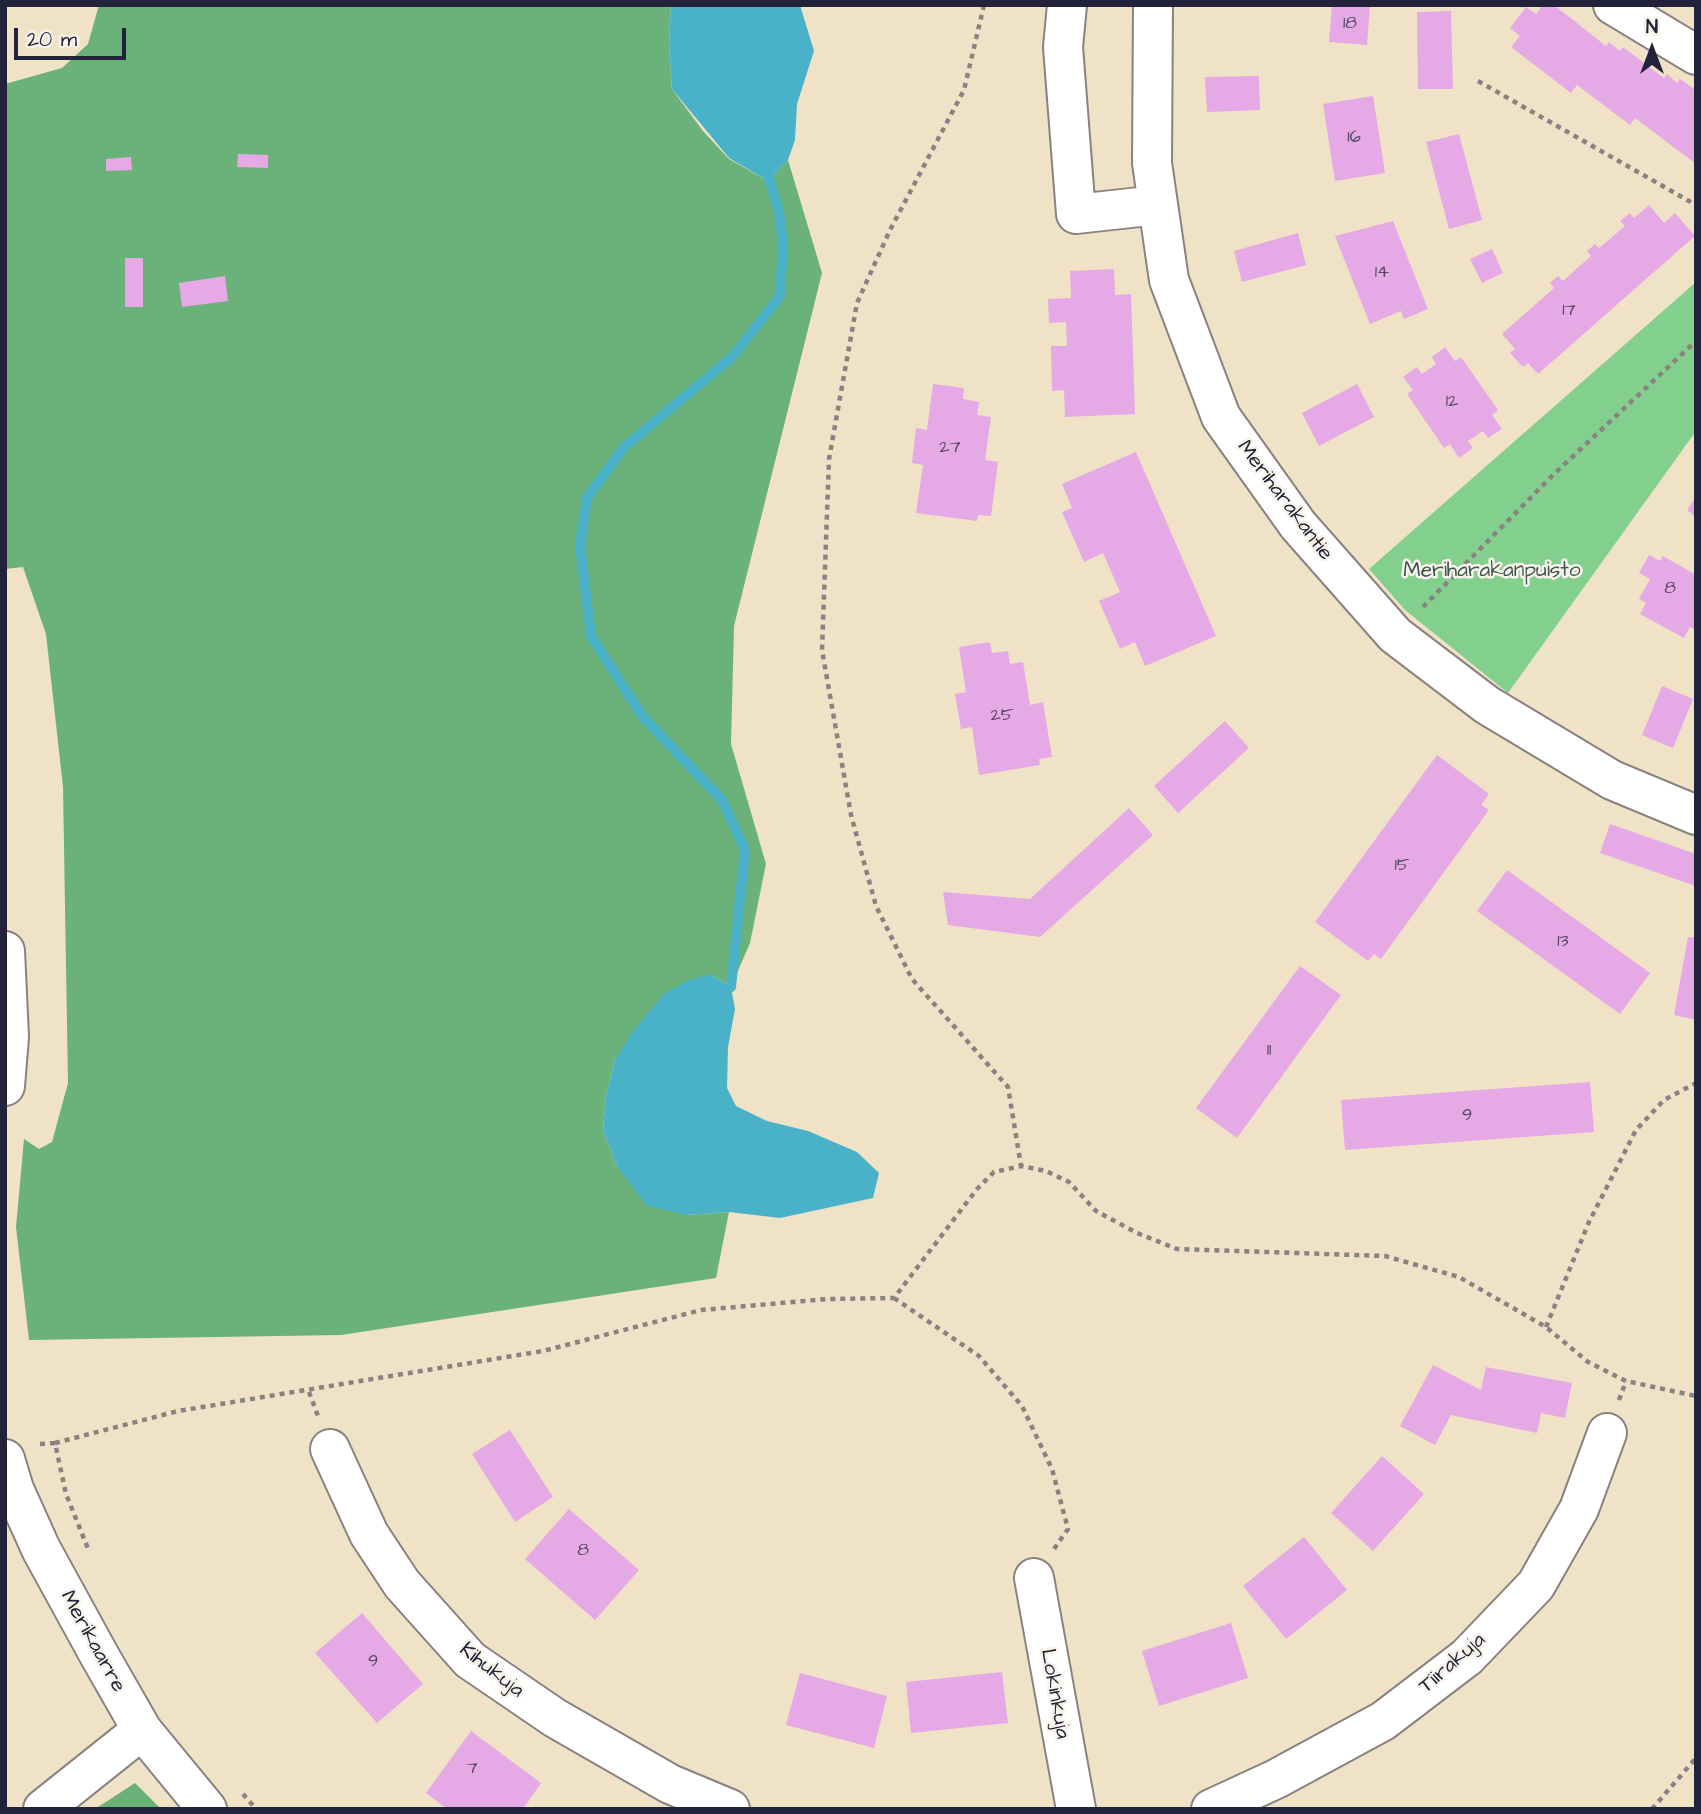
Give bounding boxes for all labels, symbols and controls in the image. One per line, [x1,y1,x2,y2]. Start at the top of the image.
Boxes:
house number: 18 [1343,13,1357,35]
scale bar [18,14,130,58]
north arrow [1617,14,1687,84]
text: N [1646,14,1658,41]
text: 20 m [27,25,77,54]
house number: 16 [1347,127,1361,149]
house number: 14 [1375,262,1389,284]
house number: 17 [1562,300,1576,322]
house number: 12 [1446,391,1458,413]
street label: Meriharakantie [1231,436,1337,566]
house number: 27 [939,437,961,459]
park label: Meriharakanpuisto [1403,559,1581,585]
house number: 8 [1664,578,1676,600]
house number: 25 [990,705,1014,727]
house number: 15 [1394,855,1410,877]
house number: 13 [1557,931,1569,953]
house number: 11 [1267,1040,1271,1062]
house number: 9 [1462,1105,1472,1127]
house number: 8 [577,1540,589,1562]
street label: Merikaarre [54,1587,130,1697]
street label: Tiirakuja [1415,1628,1491,1700]
street label: Kihukuja [454,1638,528,1704]
street label: Lokinkuja [1034,1647,1074,1741]
house number: 9 [368,1651,378,1673]
house number: 7 [466,1758,478,1780]

